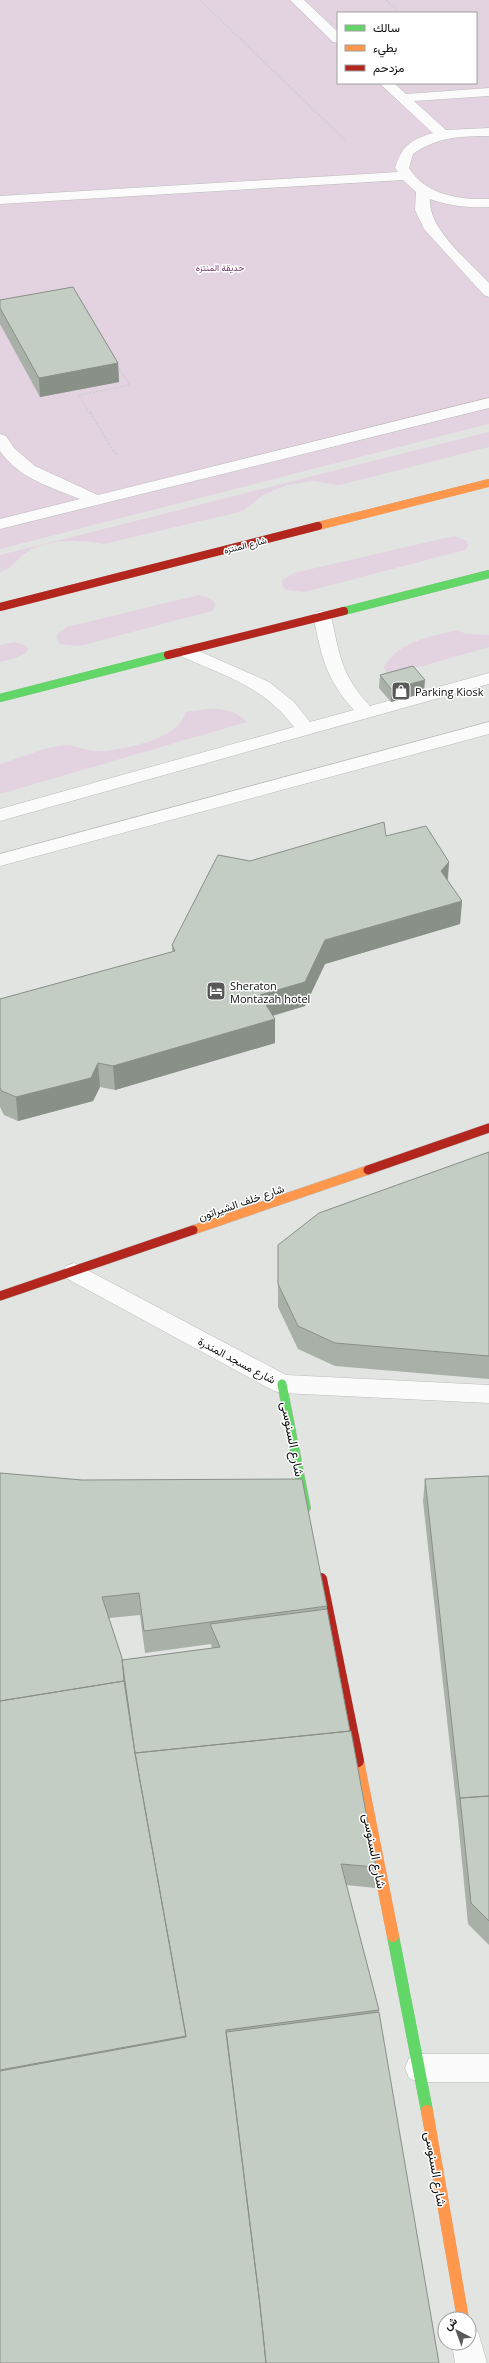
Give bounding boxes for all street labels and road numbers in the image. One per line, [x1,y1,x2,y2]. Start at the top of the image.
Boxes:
street label: شارع المنتزه [222,533,268,557]
street label: شارع خلف الشيراتون [196,1180,287,1225]
street label: شارع مسجد المندرة [195,1333,279,1388]
street label: شارع السنوسى [276,1400,309,1478]
street label: شارع السنوسى [358,1812,391,1890]
street label: شارع السنوسى [420,2130,451,2208]

